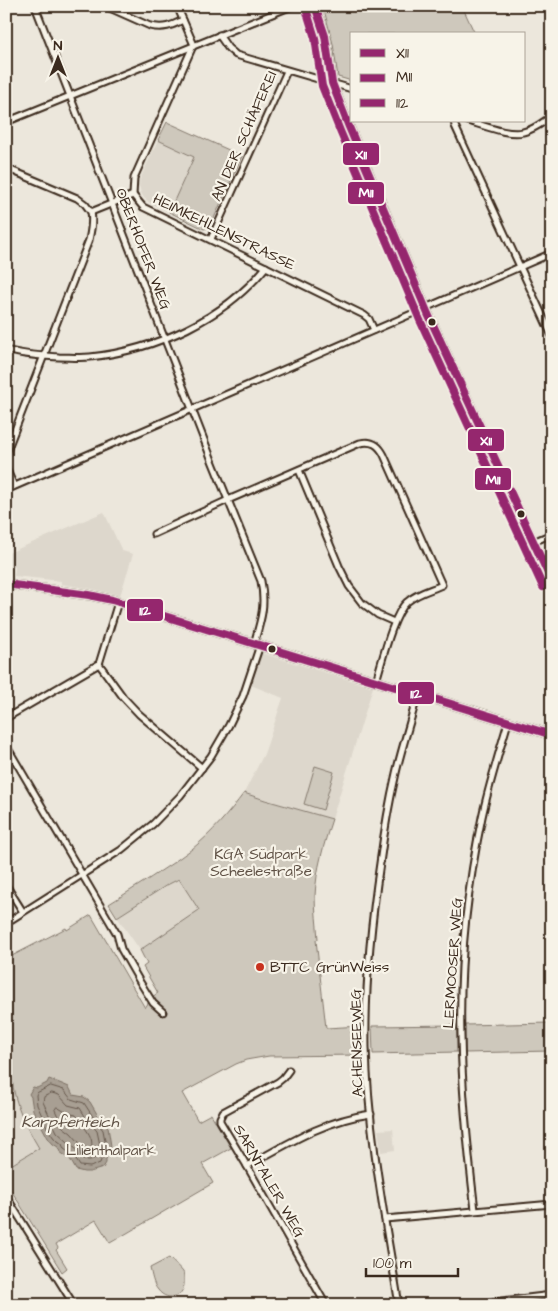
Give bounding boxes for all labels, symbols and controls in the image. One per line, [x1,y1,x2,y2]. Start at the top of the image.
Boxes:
north arrow [32,32,82,82]
legend [350,32,526,122]
text: N [54,36,63,56]
text: X11 [396,43,409,64]
text: M11 [396,67,412,88]
street label: AN DER SCHÄFEREI [206,68,282,204]
text: 112 [396,93,409,114]
line badge: X11 [342,142,380,166]
text: X11 [355,145,367,165]
line badge: M11 [347,181,385,205]
text: M11 [358,183,374,203]
street label: OBERHOFER WEG [110,185,176,313]
street label: HEIMKEHLENSTRASSE [149,188,299,276]
unlabelled marker [427,317,437,327]
line badge: X11 [467,428,505,452]
text: X11 [480,431,492,451]
line badge: M11 [474,467,512,491]
text: M11 [485,470,501,490]
unlabelled marker [516,509,526,519]
line badge: 112 [126,598,164,622]
text: 112 [139,601,152,621]
unlabelled marker [267,644,277,654]
line badge: 112 [397,681,435,705]
text: 112 [410,684,423,704]
park label: KGA Südpark Scheelestraße [210,844,312,882]
street label: LERMOOSER WEG [438,896,468,1029]
place label: BTTC GrünWeiss [270,957,390,978]
marker: BTTC GrünWeiss [254,961,266,973]
street label: ACHENSEEWEG [346,988,368,1097]
water label: Karpfenteich [21,1111,120,1133]
street label: SARNTALER WEG [228,1120,310,1242]
park label: Lilienthalpark [66,1140,156,1161]
scale bar [366,1246,458,1278]
text: 100 m [373,1253,412,1274]

